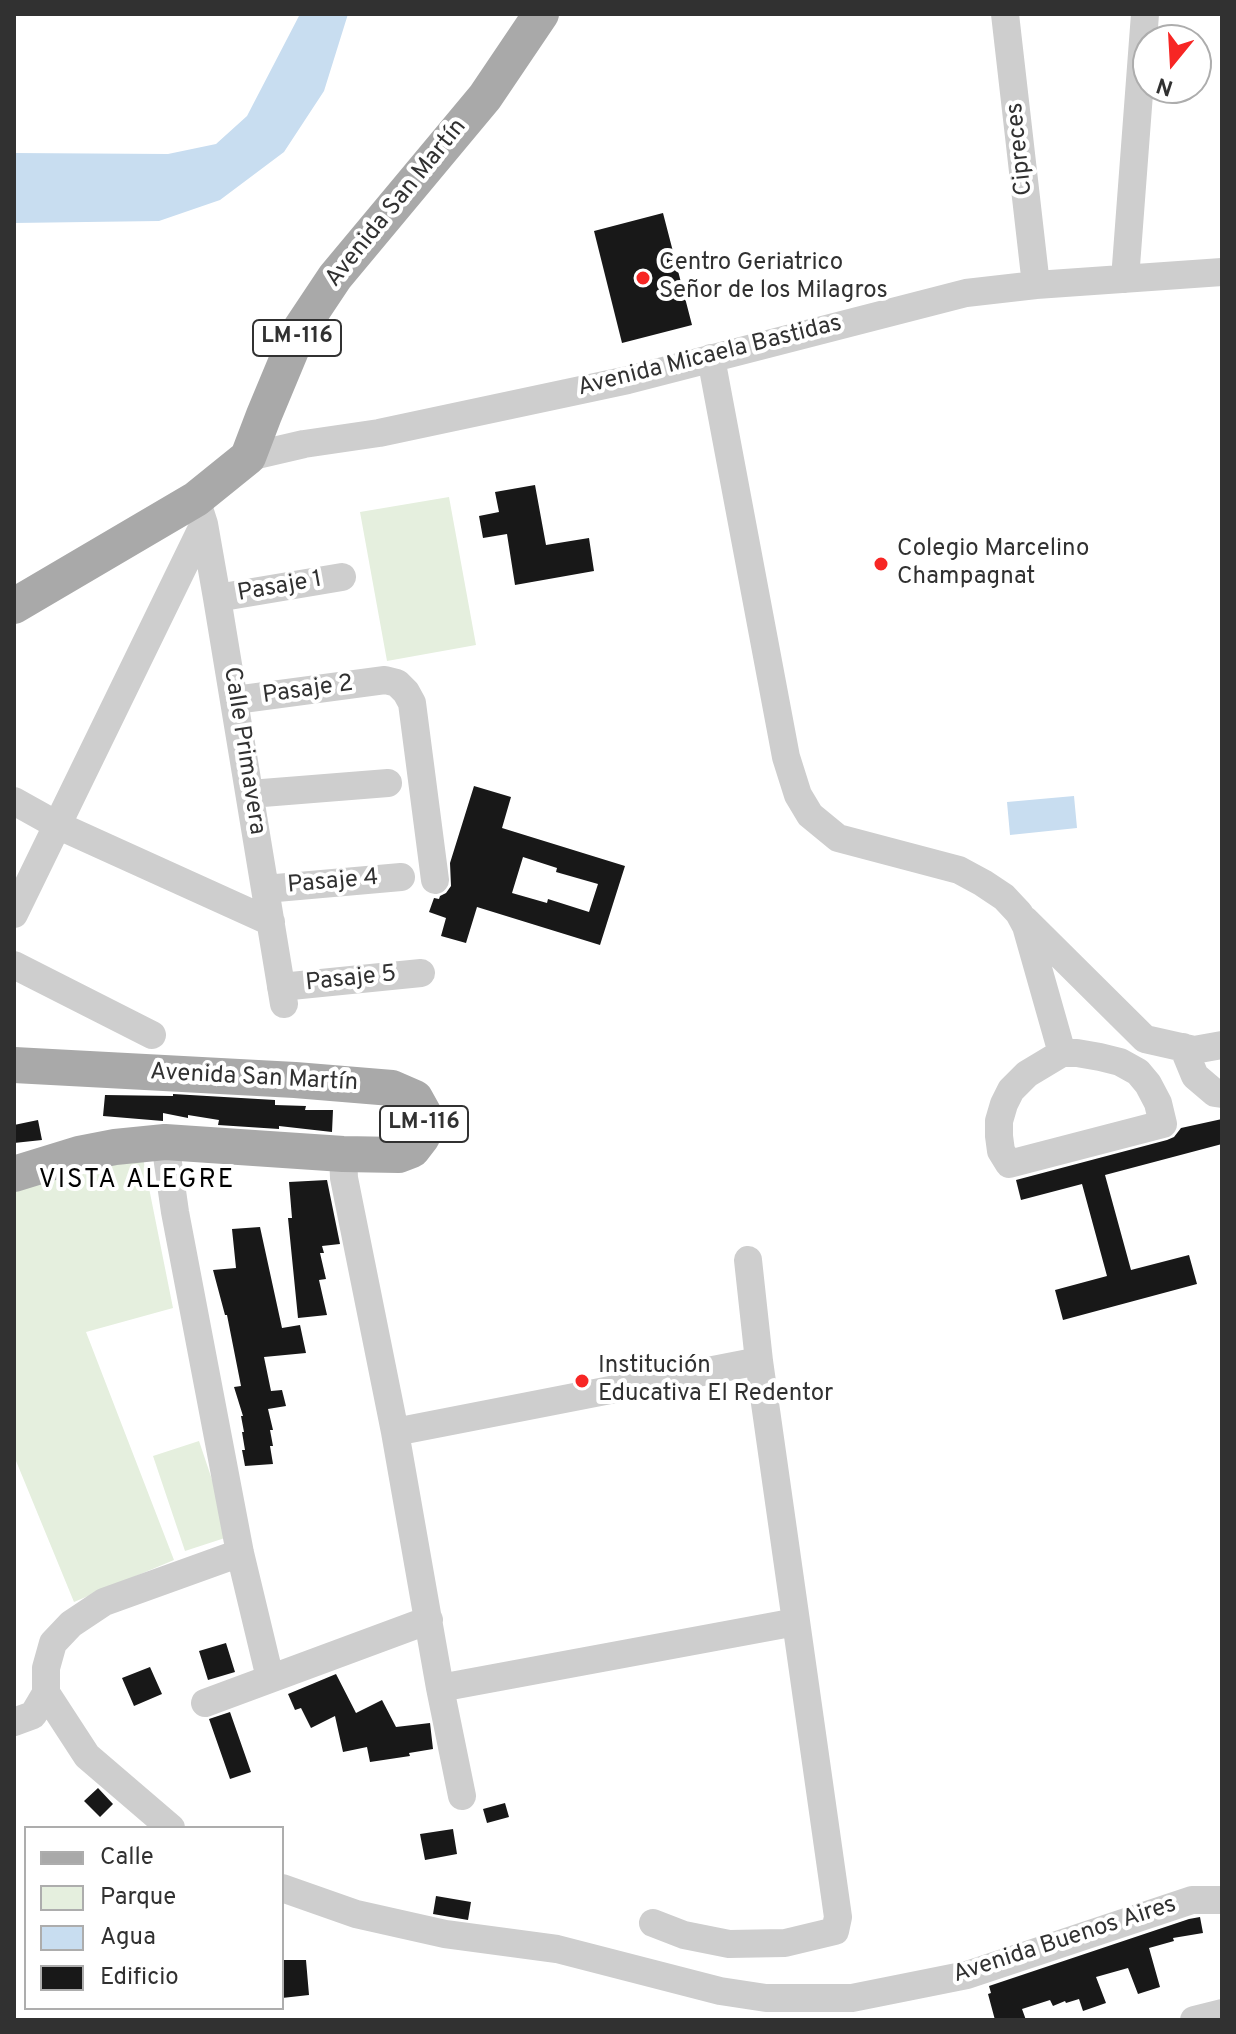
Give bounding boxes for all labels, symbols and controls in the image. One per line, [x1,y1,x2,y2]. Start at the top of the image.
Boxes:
north arrow [1132,24,1212,104]
text: N [1153,70,1177,101]
street label: Cipreces [1002,101,1040,197]
street label: Avenida San Martín [320,114,474,294]
place label: Centro Geriatrico Señor de los Milagros [659,250,888,306]
marker: Centro Geriatrico Señor de los Milagros [634,269,652,287]
street label: Avenida Micaela Bastidas [575,310,845,404]
road number: LM-116 [253,320,341,356]
place label: Colegio Marcelino Champagnat [897,536,1089,592]
marker: Colegio Marcelino Champagnat [872,555,890,573]
street label: Pasaje 1 [236,566,324,610]
street label: Calle Primavera [216,665,270,837]
street label: Pasaje 2 [261,670,355,712]
street label: Pasaje 4 [286,865,380,901]
street label: Pasaje 5 [304,961,398,999]
street label: Avenida San Martín [149,1059,359,1099]
road number: LM-116 [380,1106,468,1142]
district label: VISTA ALEGRE [39,1166,235,1198]
place label: Institución Educativa El Redentor [598,1353,833,1409]
marker: Institución Educativa El Redentor [573,1372,591,1390]
legend [24,1826,284,2010]
text: Calle [100,1843,154,1873]
text: Parque [100,1883,176,1913]
street label: Avenida Buenos Aires [950,1891,1180,1991]
text: Agua [100,1923,156,1953]
text: Edificio [100,1963,179,1993]

